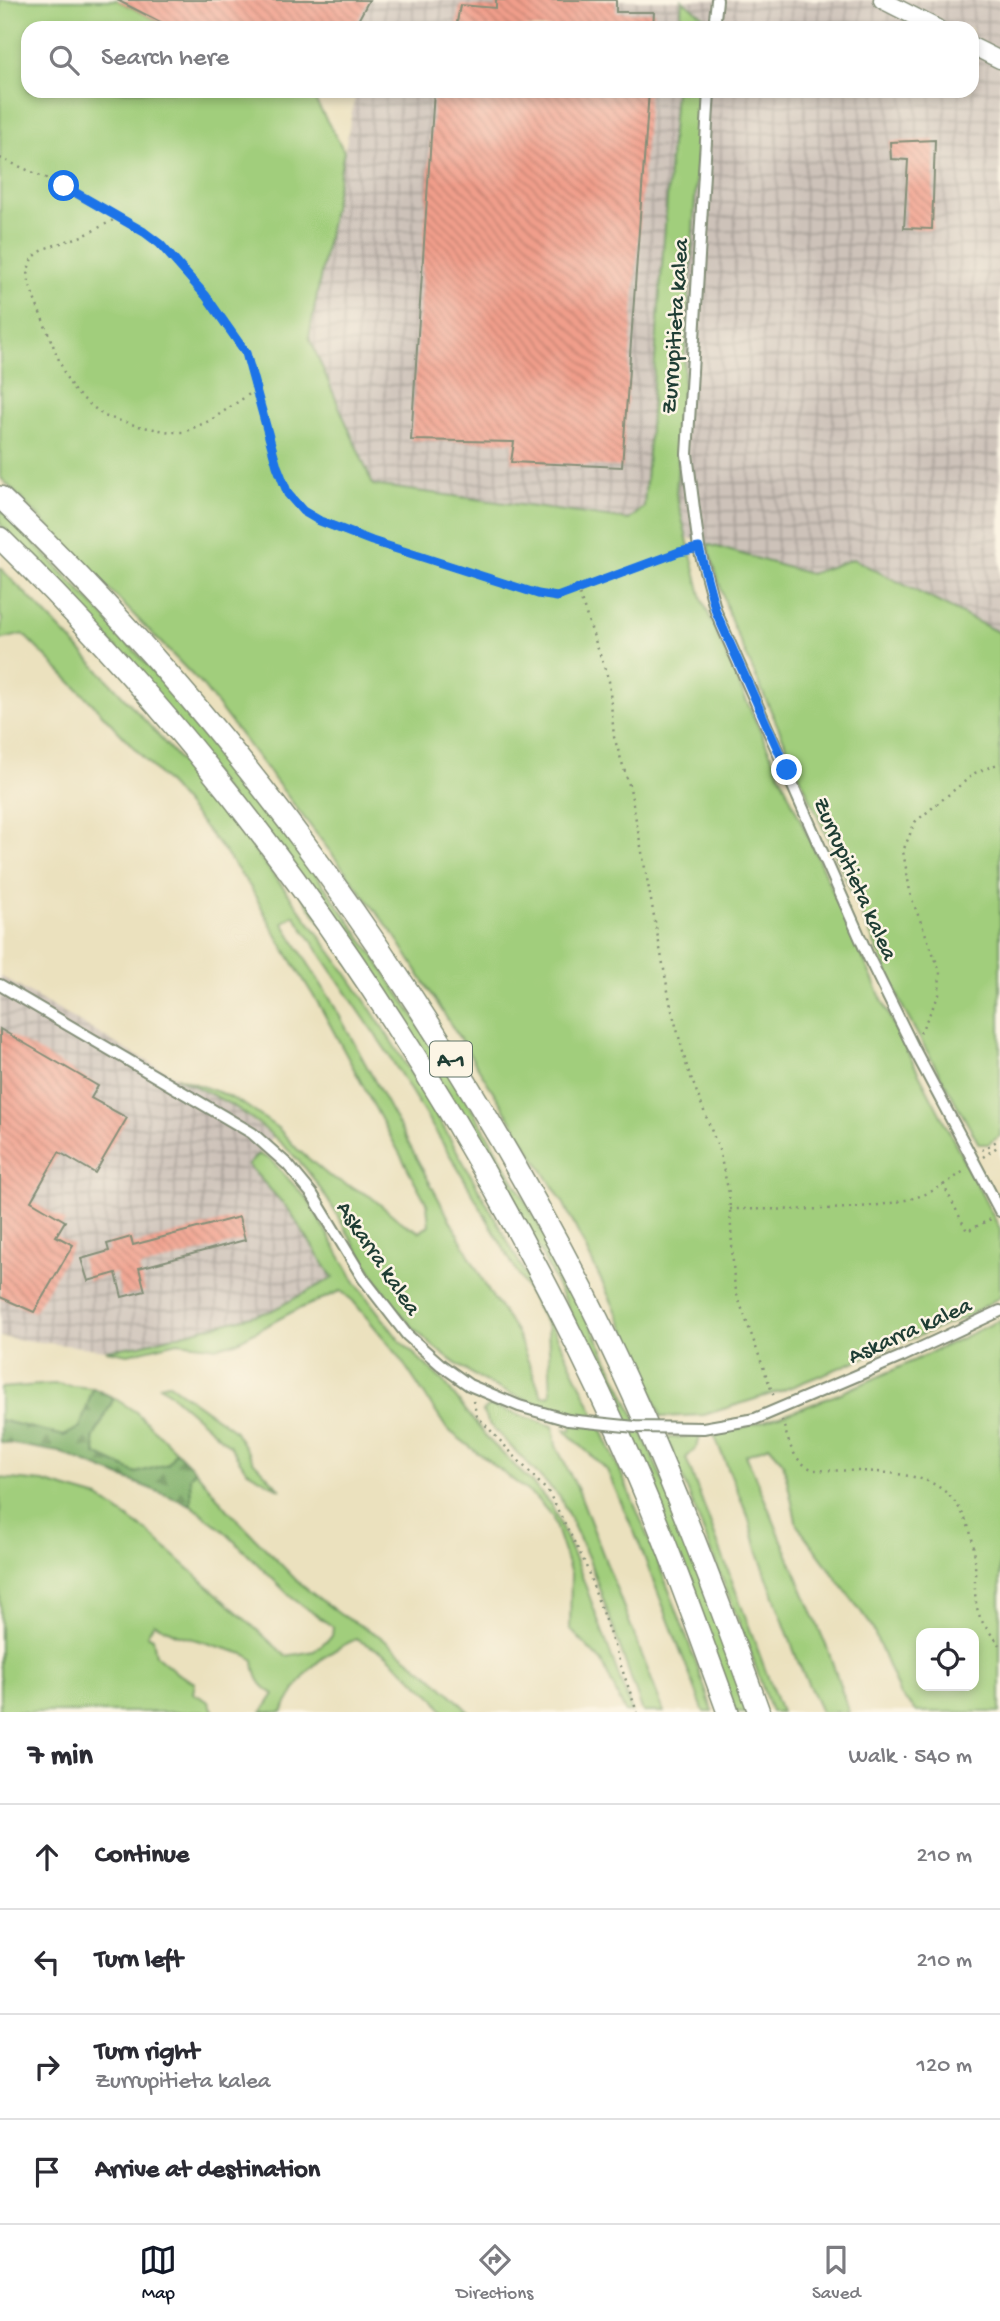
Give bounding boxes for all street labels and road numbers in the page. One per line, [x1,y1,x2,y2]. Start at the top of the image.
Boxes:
street label: Zurrupitieta kalea [657,236,696,415]
street label: Zurrupitieta kalea [806,794,902,966]
road number: A-1 [430,1042,472,1076]
street label: Askarra kalea [329,1197,426,1322]
street label: Askarra kalea [845,1292,977,1371]

